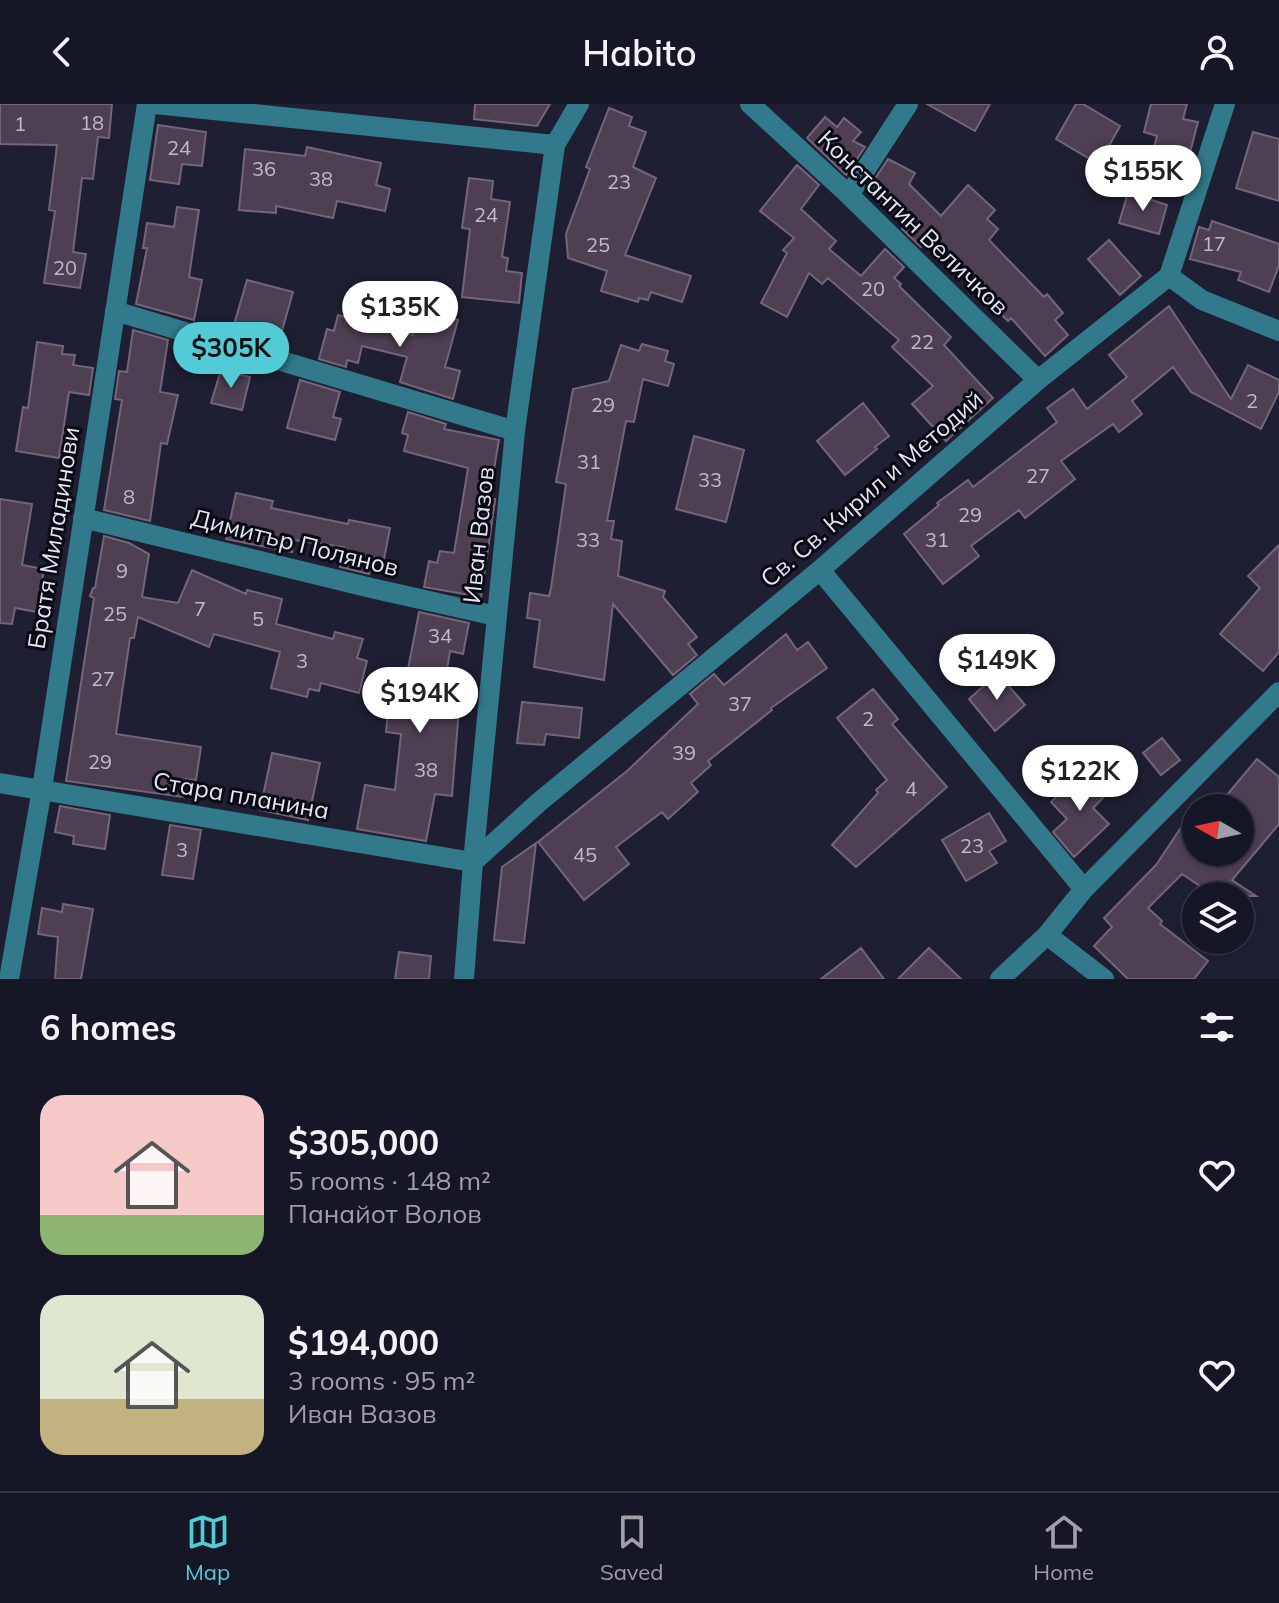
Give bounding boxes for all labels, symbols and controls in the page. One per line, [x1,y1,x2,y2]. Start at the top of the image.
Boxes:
icon: back [40,30,84,74]
text: Habito [582,30,697,75]
icon: person [1195,30,1239,74]
house number: 18 [80,110,104,135]
house number: 1 [14,111,26,136]
street label: Константин Величков [812,123,1015,321]
house number: 24 [167,135,191,160]
pin: $155K [1087,145,1199,213]
text: $155K [1103,154,1183,187]
house number: 36 [252,156,276,181]
house number: 38 [309,166,333,191]
house number: 23 [607,169,631,194]
house number: 24 [474,202,498,227]
house number: 17 [1202,231,1226,256]
house number: 25 [586,232,610,257]
house number: 20 [53,255,77,280]
house number: 20 [861,276,885,301]
pin: $135K [344,281,456,349]
text: $135K [360,290,440,323]
pin: $305K [175,322,287,390]
house number: 22 [910,329,934,354]
text: $305K [191,331,271,364]
street label: Св. Св. Кирил и Методий [754,383,989,593]
house number: 2 [1246,388,1258,413]
house number: 29 [591,392,615,417]
street label: Братя Миладинови [21,425,85,651]
house number: 31 [577,449,601,474]
house number: 27 [1026,463,1050,488]
street label: Иван Вазов [456,465,500,605]
house number: 33 [698,467,722,492]
house number: 8 [123,484,135,509]
street label: Димитър Полянов [189,502,402,582]
house number: 29 [958,502,982,527]
house number: 33 [576,527,600,552]
house number: 31 [925,527,949,552]
house number: 9 [116,558,128,583]
house number: 7 [194,596,206,621]
house number: 25 [103,601,127,626]
house number: 5 [252,606,264,631]
house number: 34 [428,623,452,648]
pin: $149K [941,634,1053,702]
text: $149K [957,643,1037,676]
house number: 3 [296,648,308,673]
house number: 27 [91,666,115,691]
pin: $194K [364,667,476,735]
text: $194K [380,676,460,709]
house number: 37 [728,691,752,716]
house number: 2 [862,706,874,731]
house number: 39 [672,740,696,765]
pin: $122K [1024,745,1136,813]
house number: 29 [88,749,112,774]
text: $122K [1040,754,1120,787]
house number: 38 [414,757,438,782]
street label: Стара планина [151,765,332,825]
house number: 4 [905,776,917,801]
north arrow [1182,794,1254,866]
map controls [1182,794,1254,954]
house number: 23 [960,833,984,858]
house number: 3 [176,837,188,862]
house number: 45 [573,842,597,867]
button: layers [1182,882,1254,954]
icon: filters [1195,1005,1239,1049]
text: 6 homes [40,1006,177,1049]
text: $305,000 [288,1121,439,1164]
icon: home [104,1127,200,1223]
icon: heart [1195,1153,1239,1197]
text: 5 rooms · 148 m² [288,1164,491,1197]
text: Панайот Волов [288,1197,482,1230]
text: $194,000 [288,1321,439,1364]
icon: home [104,1327,200,1423]
icon: heart [1195,1353,1239,1397]
text: 3 rooms · 95 m² [288,1364,475,1397]
text: Иван Вазов [288,1397,437,1430]
tab: Map [185,1510,230,1586]
tab: Saved [600,1510,664,1586]
tab: Home [1033,1510,1094,1586]

